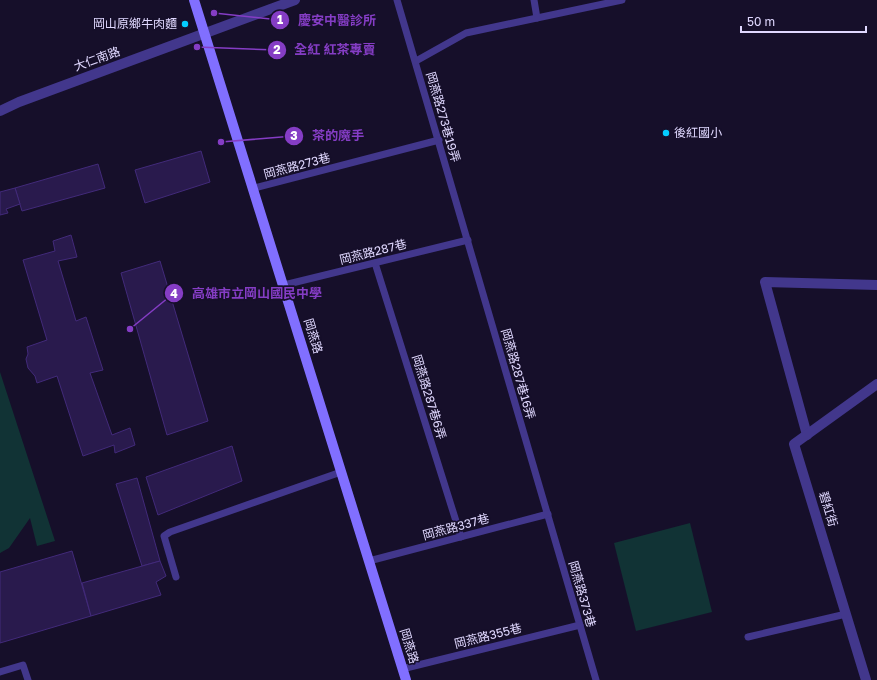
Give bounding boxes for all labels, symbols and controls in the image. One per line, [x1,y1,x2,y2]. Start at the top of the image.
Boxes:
callout: 慶安中醫診所 [270,8,384,33]
scale bar [741,8,866,34]
text: 1 [277,12,283,27]
text: 慶安中醫診所 [298,12,376,28]
text: 50 m [747,14,775,29]
place label: 岡山原鄉牛肉麵 [93,16,177,31]
marker: 岡山原鄉牛肉麵 [180,19,190,29]
callout: 全紅 紅茶專賣 [267,37,384,62]
text: 全紅 紅茶專賣 [294,41,376,57]
text: 2 [273,42,281,57]
street label: 大仁南路 [72,43,122,74]
street label: 岡燕路273巷19弄 [423,70,464,164]
callout: 茶的魔手 [284,123,372,148]
place label: 後紅國小 [674,125,722,140]
text: 茶的魔手 [312,127,364,143]
text: 3 [290,128,298,143]
marker: 後紅國小 [661,128,671,138]
street label: 岡燕路273巷 [262,149,332,182]
street label: 岡燕路287巷 [338,236,408,267]
callout: 高雄市立岡山國民中學 [164,281,330,306]
text: 高雄市立岡山國民中學 [192,285,322,301]
text: 4 [170,286,178,301]
street label: 岡燕路 [301,316,326,355]
street label: 岡燕路287巷16弄 [498,327,539,421]
street label: 岡燕路287巷6弄 [409,353,450,441]
street label: 碧紅街 [816,489,841,528]
street label: 岡燕路337巷 [421,510,491,543]
street label: 岡燕路373巷 [566,559,599,629]
street label: 岡燕路355巷 [453,620,523,651]
street label: 岡燕路 [397,626,422,665]

